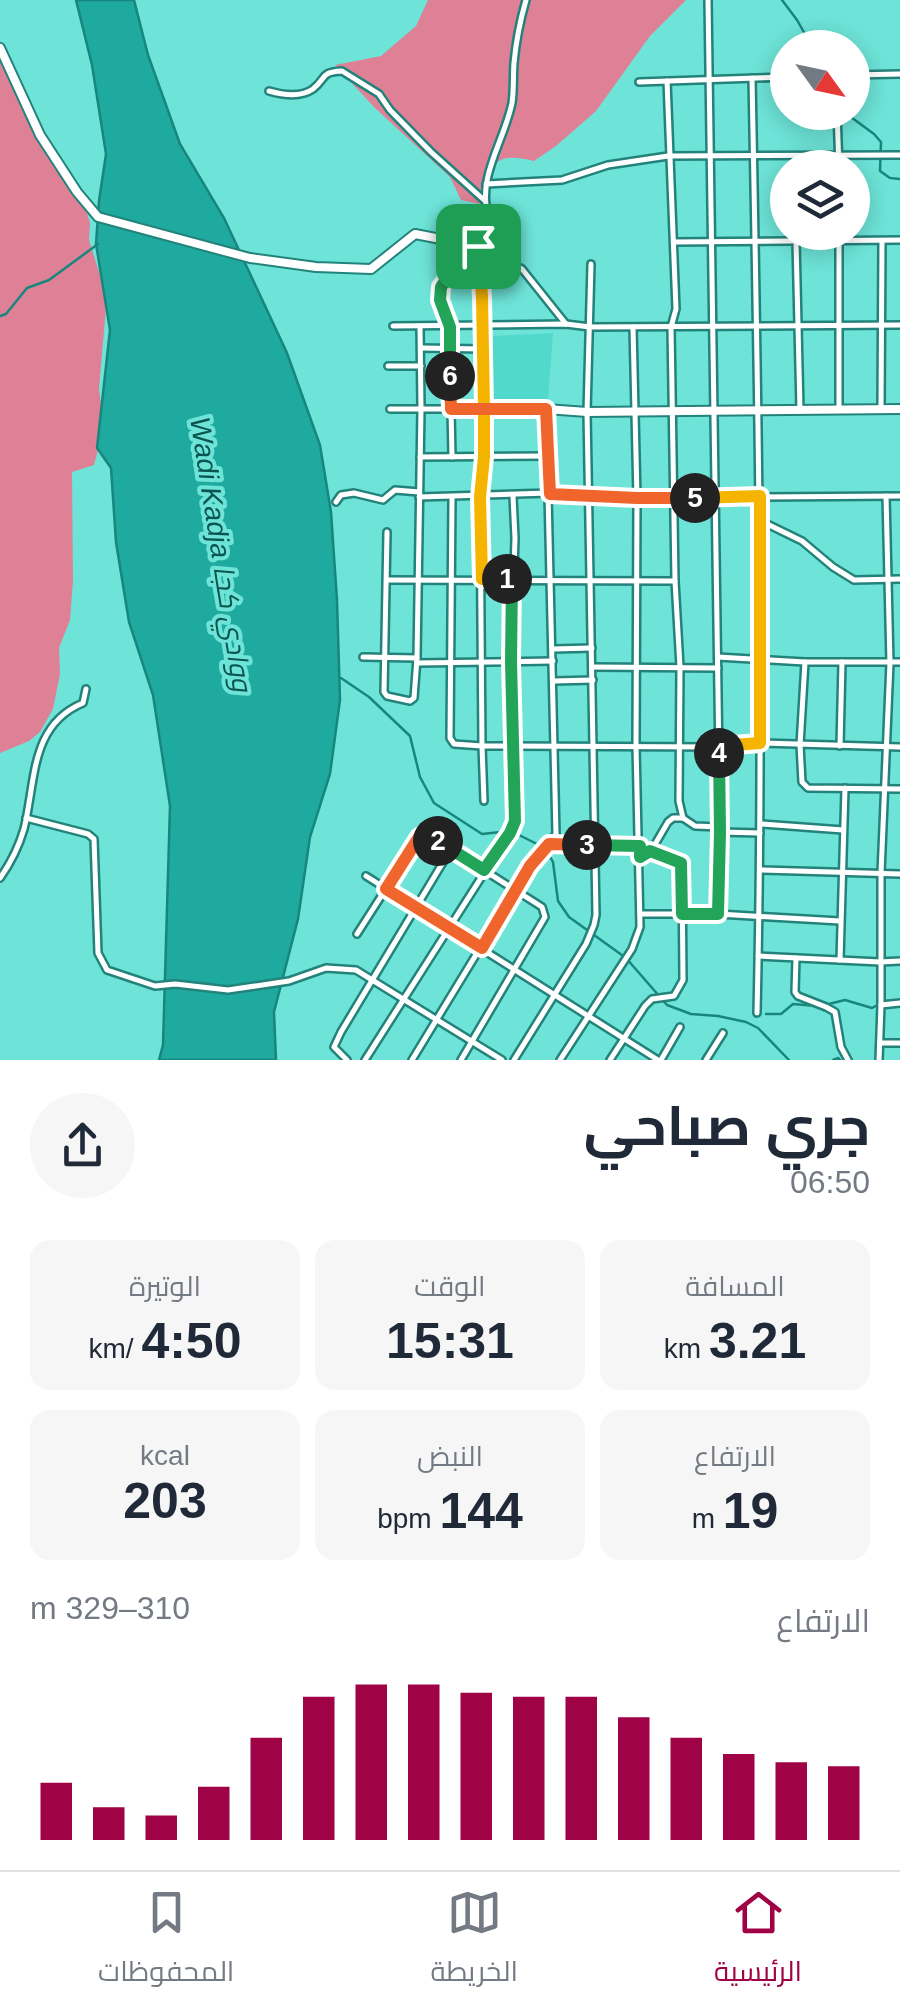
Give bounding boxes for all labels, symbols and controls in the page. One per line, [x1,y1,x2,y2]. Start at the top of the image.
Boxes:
north arrow [770,30,870,130]
map controls [770,30,870,250]
button: layers [770,150,870,250]
pin [436,204,521,289]
icon: arrive [451,219,506,274]
pin: 6 [425,351,475,401]
text: 6 [442,360,458,391]
water label: Wadi Kadja ووادي كجا [177,415,258,696]
pin: 5 [670,473,720,523]
text: 5 [687,482,703,513]
pin: 1 [482,554,532,604]
text: 1 [499,563,515,594]
pin: 4 [694,728,744,778]
text: 4 [711,737,727,768]
pin: 2 [413,816,463,866]
pin: 3 [562,820,612,870]
text: 2 [430,825,446,856]
text: 3 [579,829,595,860]
button: share [30,1093,135,1198]
text: جري صباحي [584,1095,870,1157]
text: 06:50 [790,1164,870,1200]
text: الوتيرة [129,1271,201,1302]
text: الوقت [414,1271,486,1302]
text: المسافة [685,1271,785,1302]
text: 4:50 [141,1313,241,1369]
text: 15:31 [386,1313,514,1369]
text: 3.21 [709,1313,806,1369]
text: /km [89,1333,141,1364]
text: km [664,1333,709,1364]
text: kcal [140,1440,190,1471]
text: النبض [417,1441,483,1472]
text: الارتفاع [694,1441,776,1472]
text: 203 [123,1473,207,1529]
text: 144 [439,1483,523,1539]
text: 19 [723,1483,778,1539]
text: bpm [377,1503,439,1534]
text: m [692,1503,723,1534]
text: 310–329 m [30,1590,190,1626]
text: الارتفاع [776,1603,870,1639]
tab: المحفوظات [98,1885,234,1997]
tab: الخريطة [431,1885,518,1997]
tab: الرئيسية [714,1885,802,1997]

